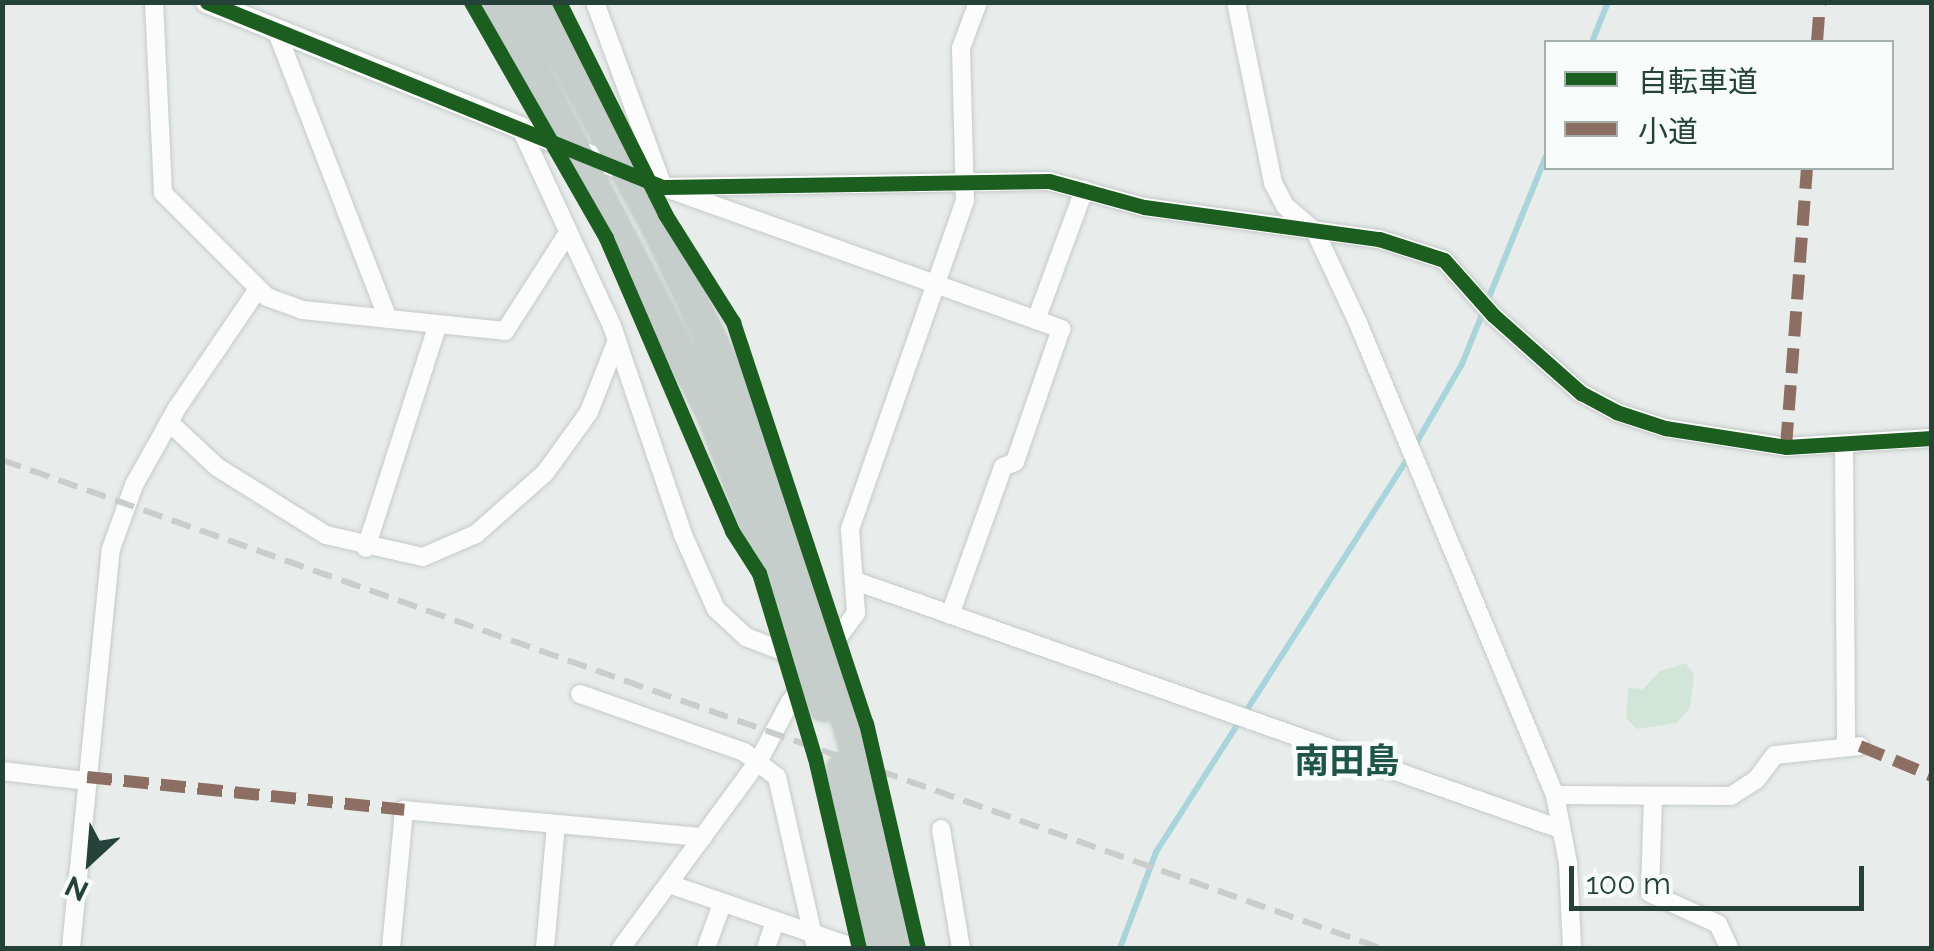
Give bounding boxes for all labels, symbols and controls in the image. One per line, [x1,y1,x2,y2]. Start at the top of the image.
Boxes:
legend [1544,40,1894,170]
text: 自転車道 [1638,64,1758,99]
text: 小道 [1638,114,1698,149]
district label: 南田島 [1295,740,1399,782]
north arrow [40,811,140,911]
scale bar [1574,846,1869,908]
text: 100 m [1586,866,1671,901]
text: N [60,869,93,908]

